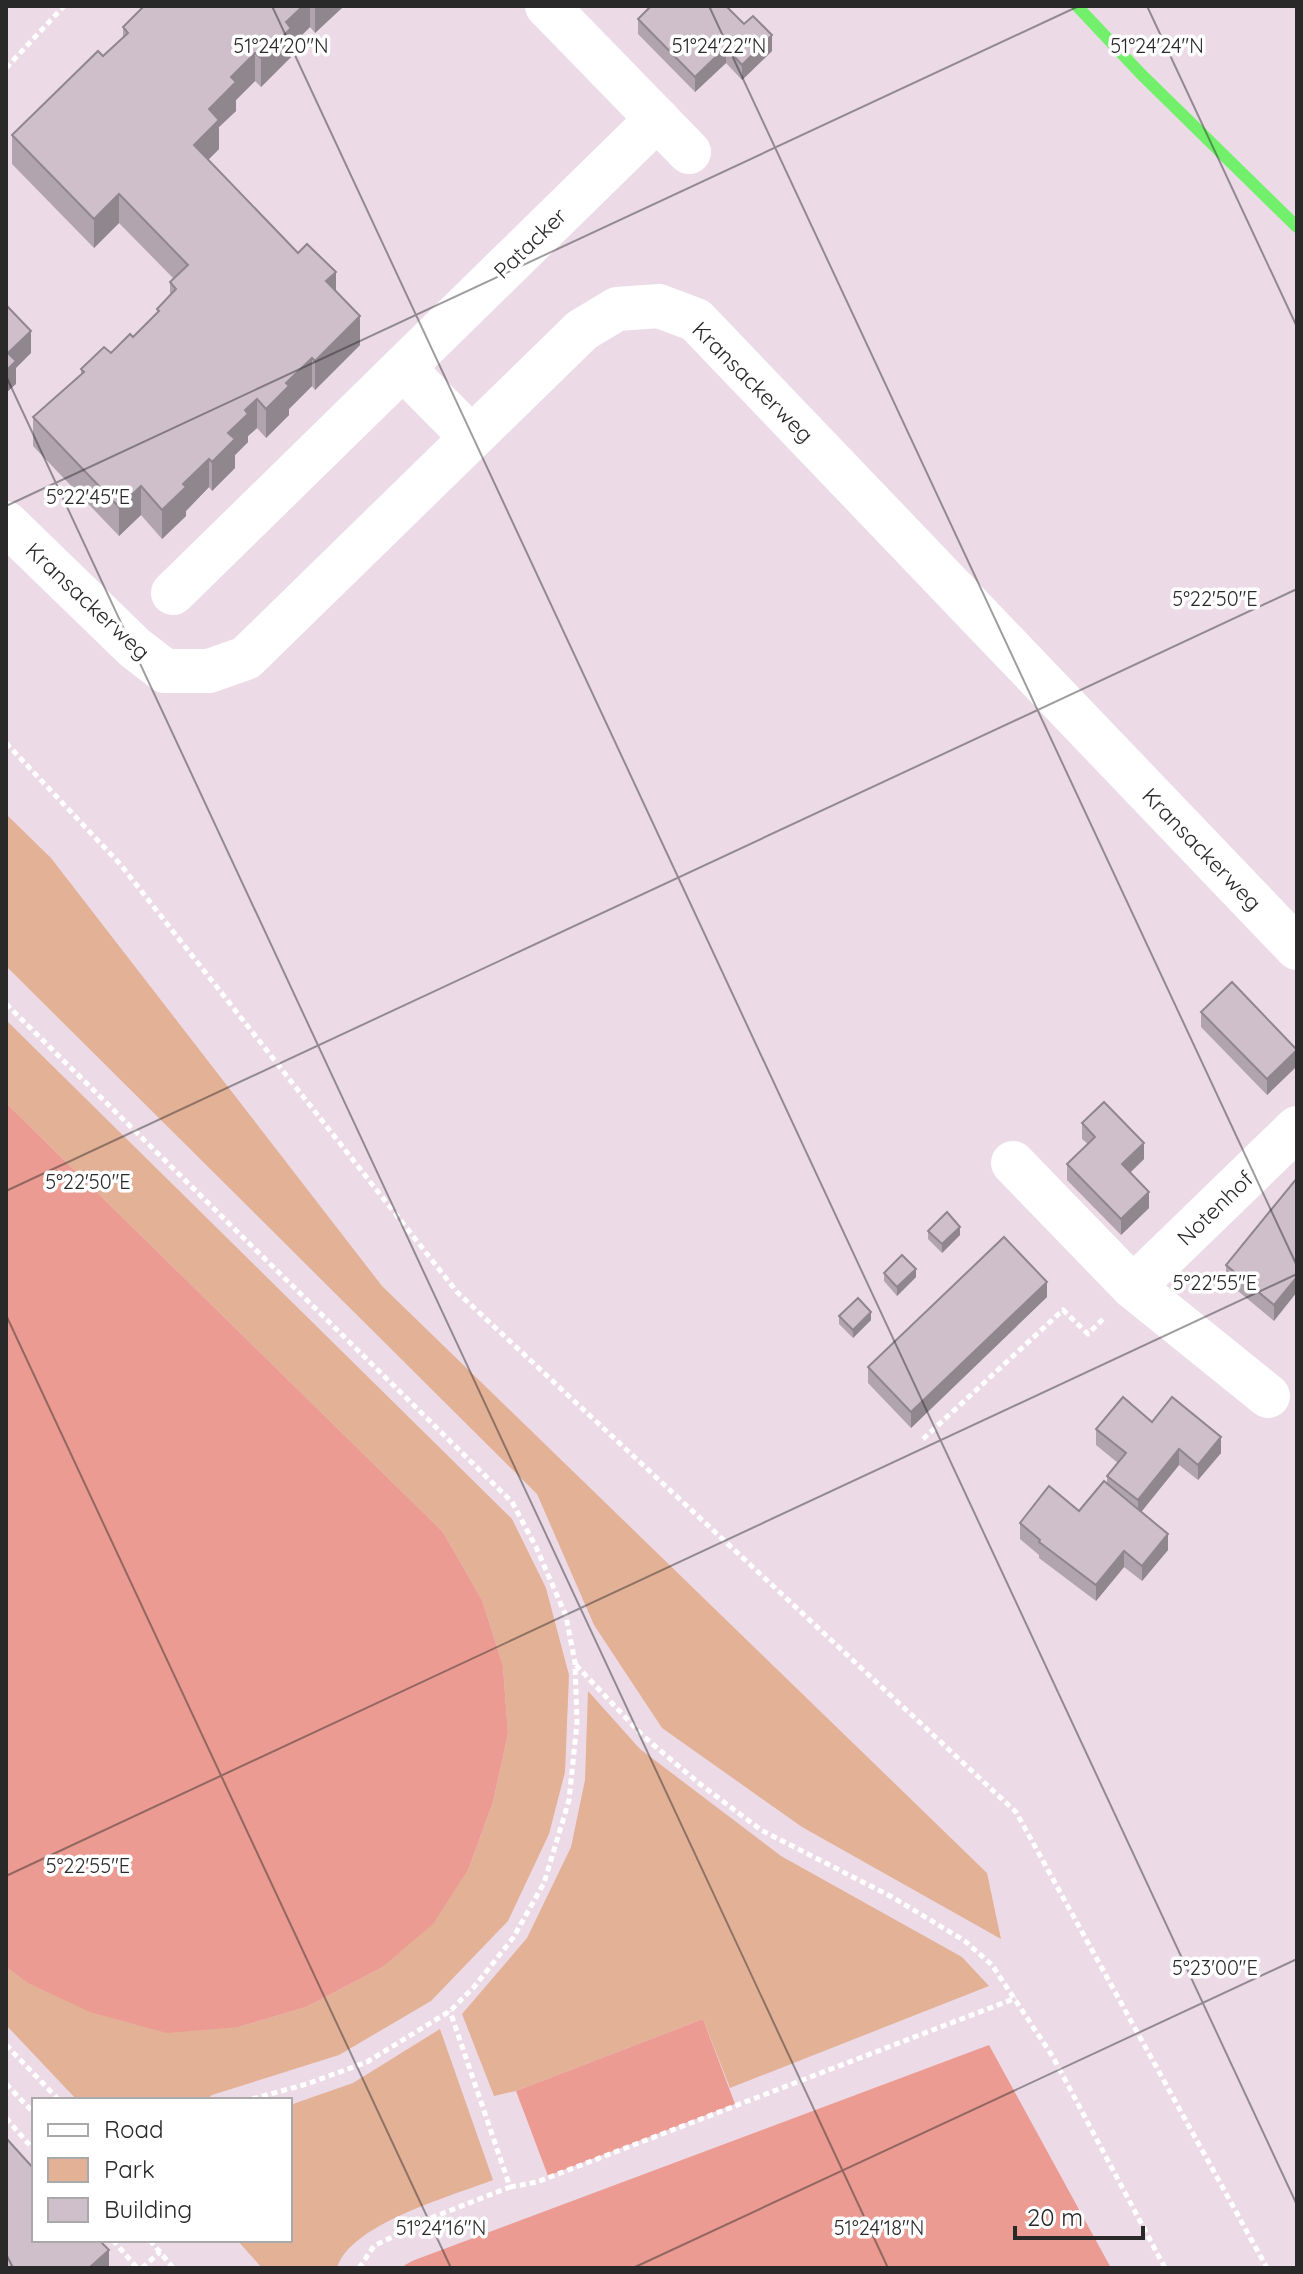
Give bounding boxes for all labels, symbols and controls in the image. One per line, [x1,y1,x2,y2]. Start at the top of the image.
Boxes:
text: 51°24'20"N [233,33,329,58]
text: 51°24'22"N [672,33,766,58]
text: 51°24'24"N [1110,33,1204,58]
street label: Patacker [488,201,573,285]
street label: Kransackerweg [687,316,819,448]
text: 5°22'45"E [46,484,130,509]
street label: Kransackerweg [20,536,156,666]
text: 5°22'50"E [1172,586,1258,611]
street label: Kransackerweg [1136,782,1268,916]
street label: Notenhof [1171,1165,1259,1251]
text: 5°22'50"E [45,1169,131,1194]
text: 5°22'55"E [1173,1270,1257,1295]
text: 5°22'55"E [46,1853,130,1878]
text: 5°23'00"E [1172,1955,1258,1980]
legend [32,2098,292,2242]
text: Road [104,2114,164,2144]
text: Park [104,2154,155,2184]
scale bar [1015,2190,1143,2240]
text: Building [104,2194,192,2224]
text: 20 m [1027,2202,1083,2232]
text: 51°24'16"N [396,2215,486,2240]
text: 51°24'18"N [834,2215,924,2240]

